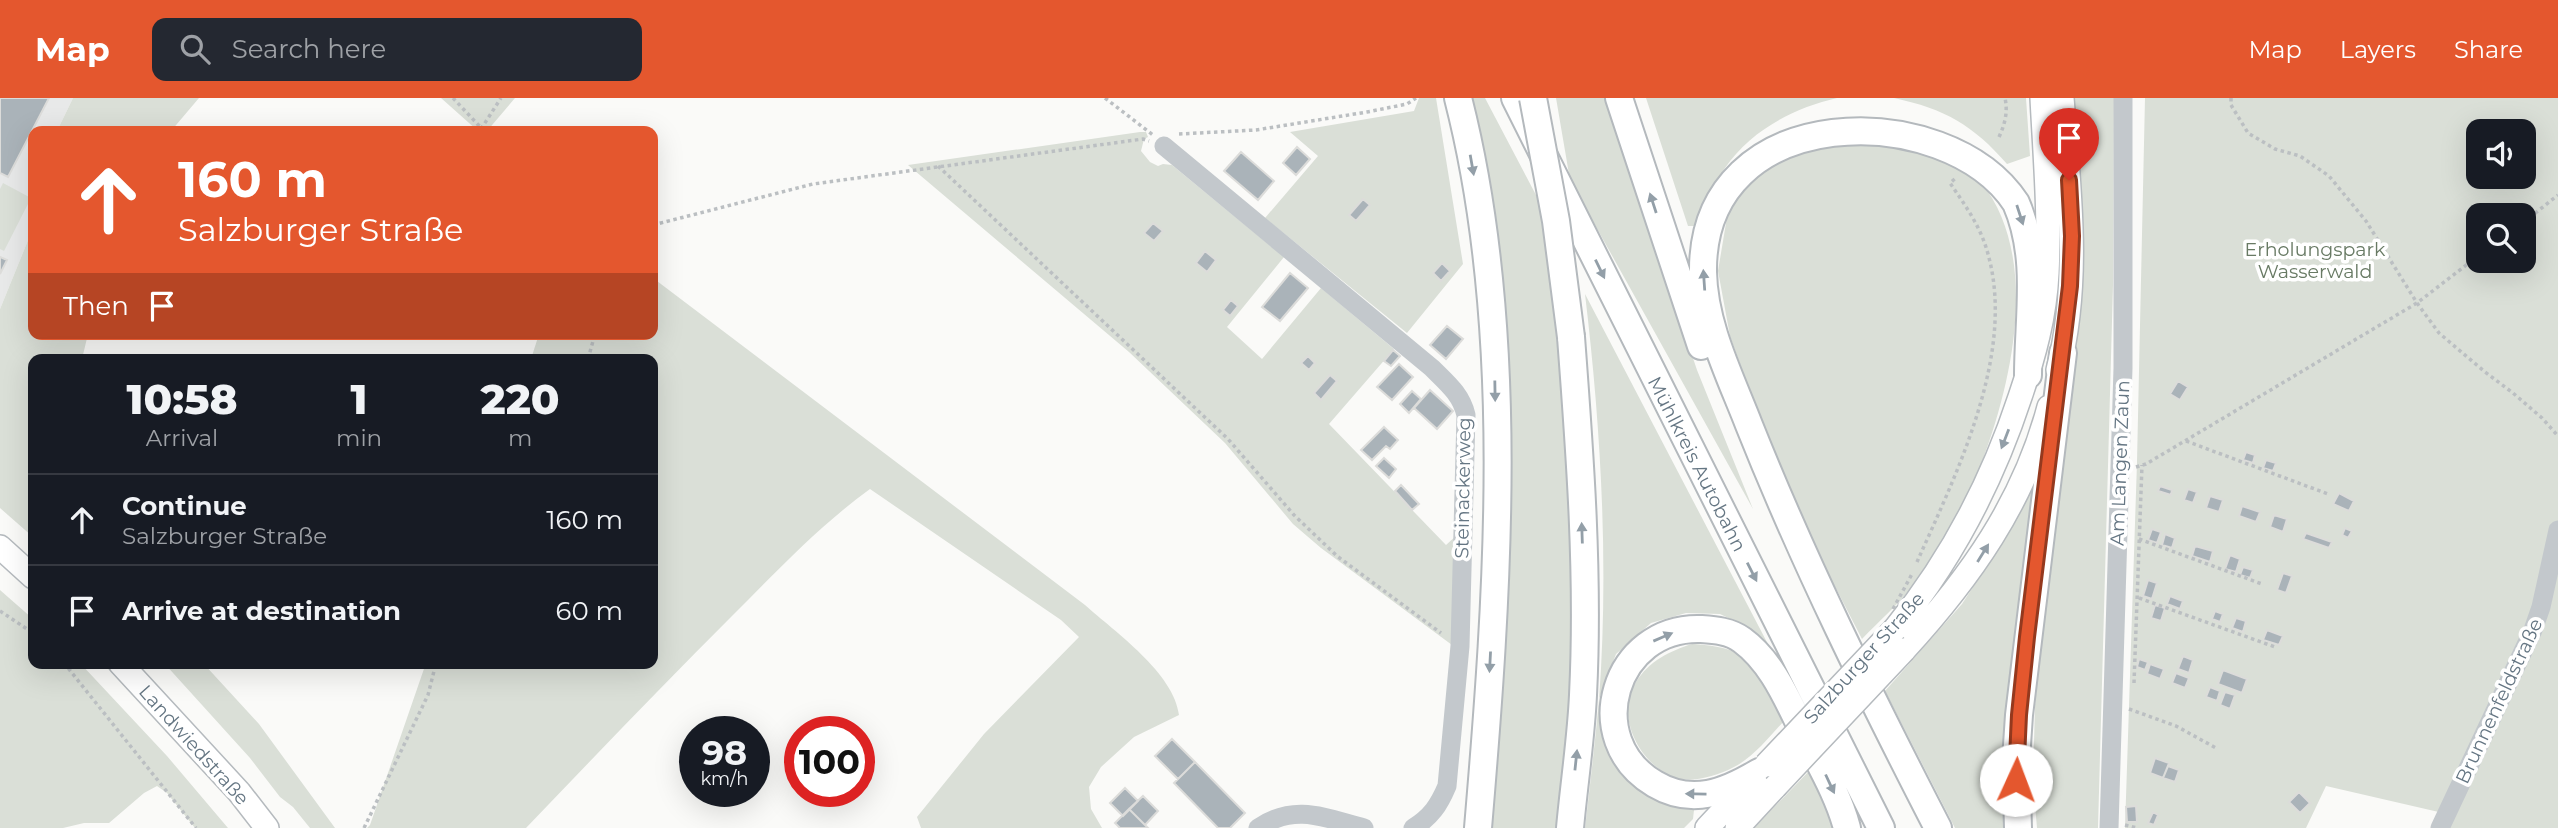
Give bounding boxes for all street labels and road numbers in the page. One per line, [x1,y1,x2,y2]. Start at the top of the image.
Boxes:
street label: Mühlkreis Autobahn [1643,373,1751,555]
street label: Am Langen Zaun [2106,380,2134,546]
street label: Steinackerweg [1450,417,1476,559]
street label: Salzburger Straße [1799,587,1929,729]
street label: Brunnenfeldstraße [2451,615,2547,787]
street label: Landwiedstraße [134,680,254,810]

